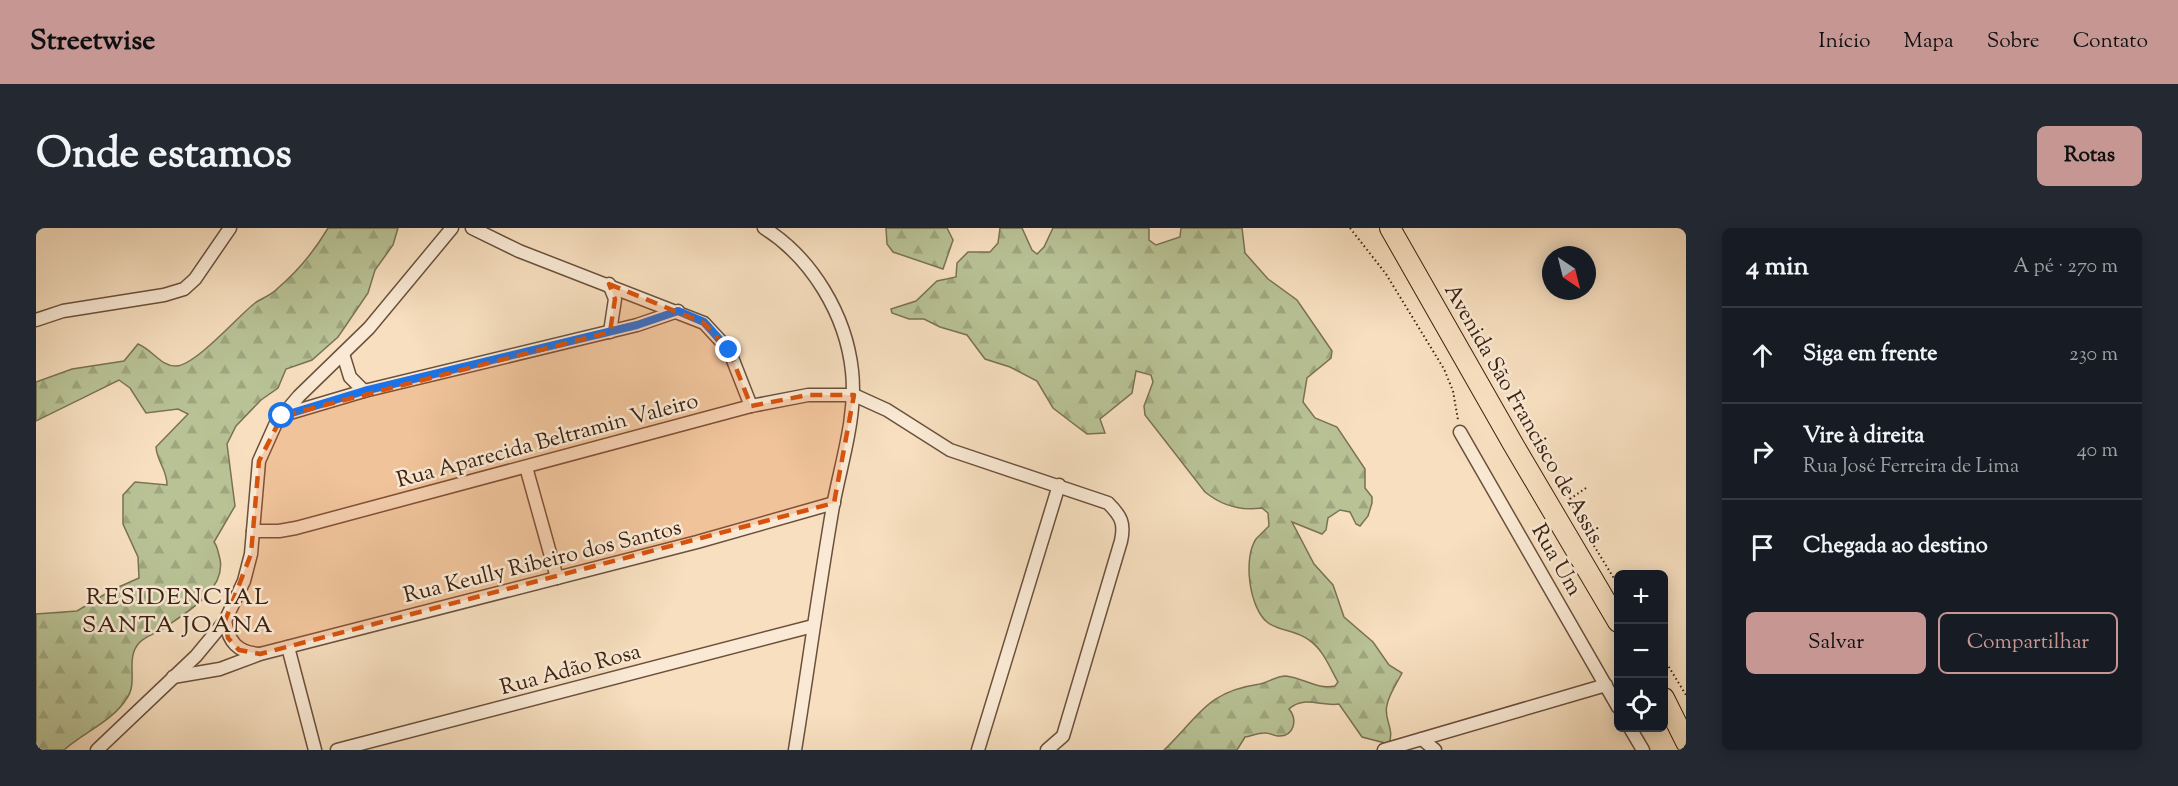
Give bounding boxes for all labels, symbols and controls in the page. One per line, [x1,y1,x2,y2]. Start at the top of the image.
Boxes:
text: Streetwise [30,22,155,62]
text: Início [1819,27,1871,57]
text: Mapa [1904,27,1954,57]
text: Sobre [1987,27,2040,57]
text: Contato [2073,27,2148,57]
text: Onde estamos [36,126,292,186]
button: Rotas [2037,126,2142,186]
north arrow [1542,246,1596,300]
text: 4 min [1746,249,1809,286]
text: A pé · 270 m [2013,253,2118,282]
street label: Avenida São Francisco de Assis [1435,279,1610,550]
route end [715,336,741,362]
icon: ahead [1746,339,1779,372]
text: Siga em frente [1803,339,1938,371]
text: 230 m [2069,341,2118,370]
street label: Rua Aparecida Beltramin Valeiro [393,386,702,498]
route start [268,402,294,428]
text: Vire à direita [1803,421,1925,453]
icon: right [1746,435,1779,468]
text: 40 m [2077,437,2118,466]
text: Rua José Ferreira de Lima [1803,453,2019,482]
street label: Rua Keully Ribeiro dos Santos [400,513,685,613]
street label: Rua Um [1522,518,1589,603]
icon: arrive [1746,531,1779,564]
text: Chegada ao destino [1803,531,1988,563]
map controls [1614,570,1668,732]
button: + [1614,570,1668,624]
district label: RESIDENCIAL SANTA JOANA [82,581,274,643]
button: Salvar [1746,612,1926,674]
button: Compartilhar [1938,612,2118,674]
button: − [1614,624,1668,678]
street label: Rua Adão Rosa [497,637,645,705]
button: locate [1614,678,1668,732]

